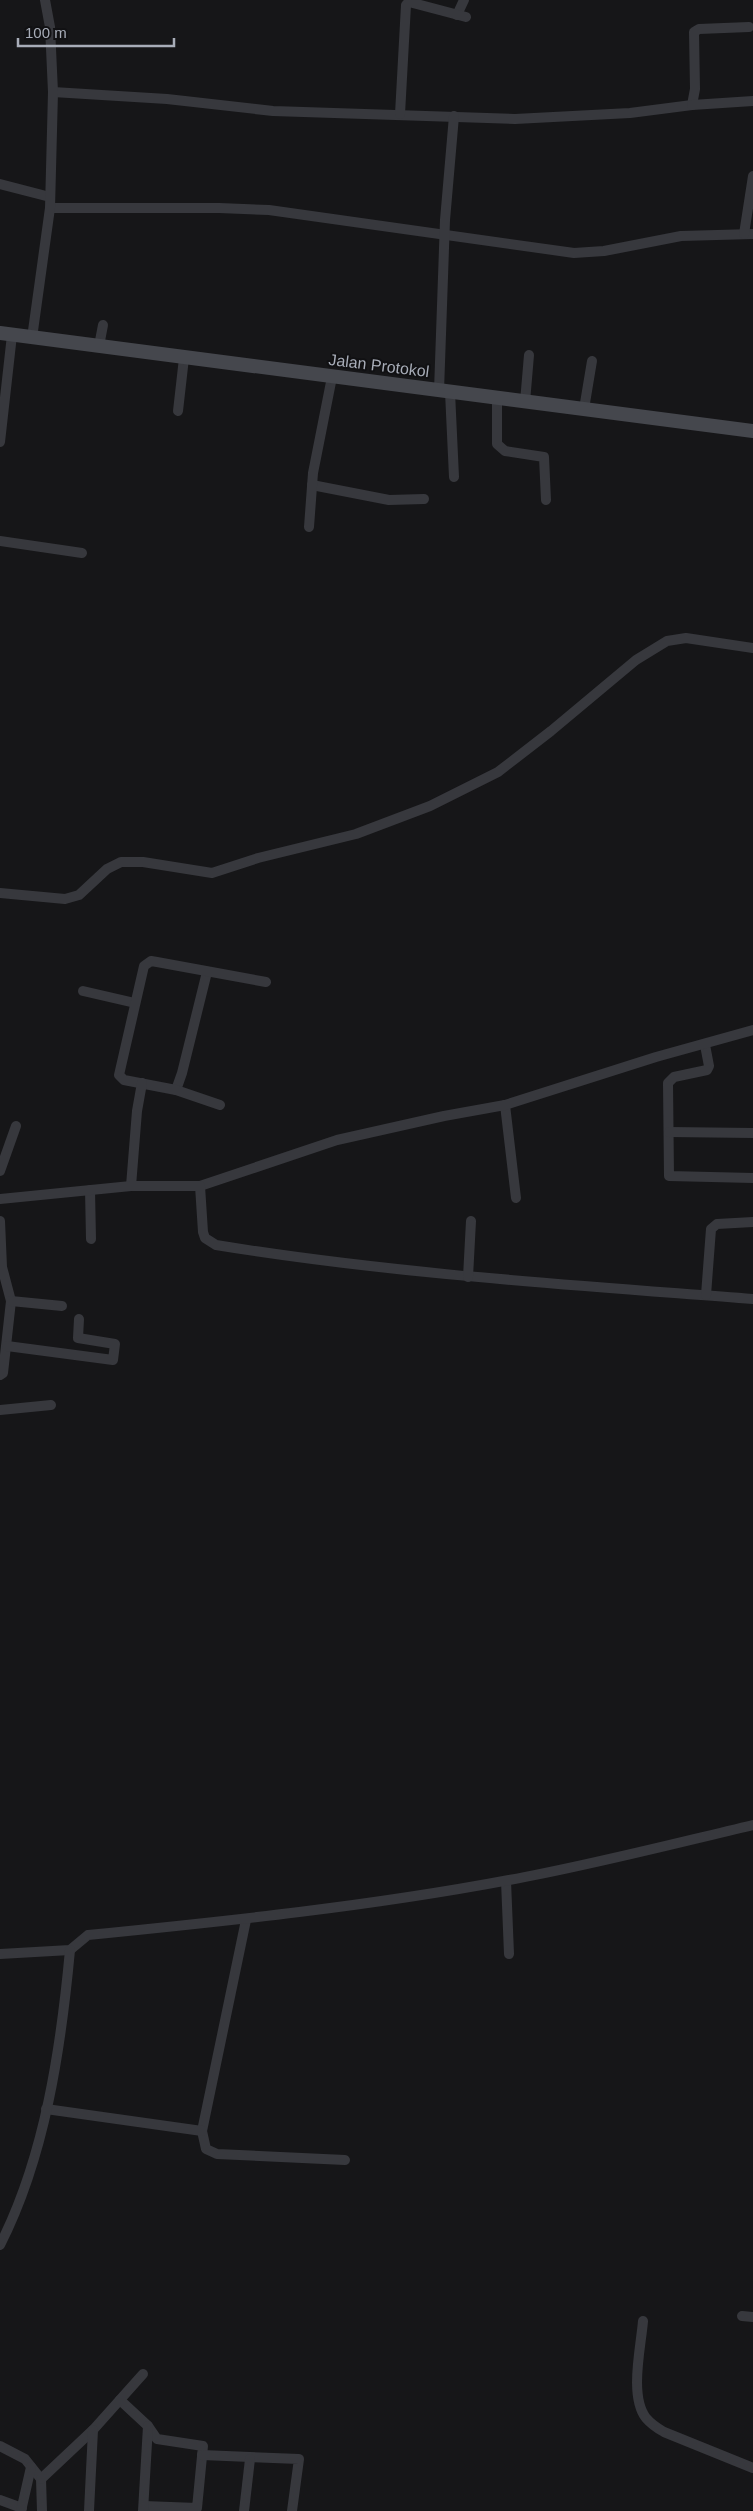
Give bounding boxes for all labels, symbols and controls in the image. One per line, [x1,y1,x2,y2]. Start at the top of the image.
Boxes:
scale bar [18,15,174,47]
text: 100 m [25,24,67,41]
street label: Jalan Protokol [328,351,430,380]

